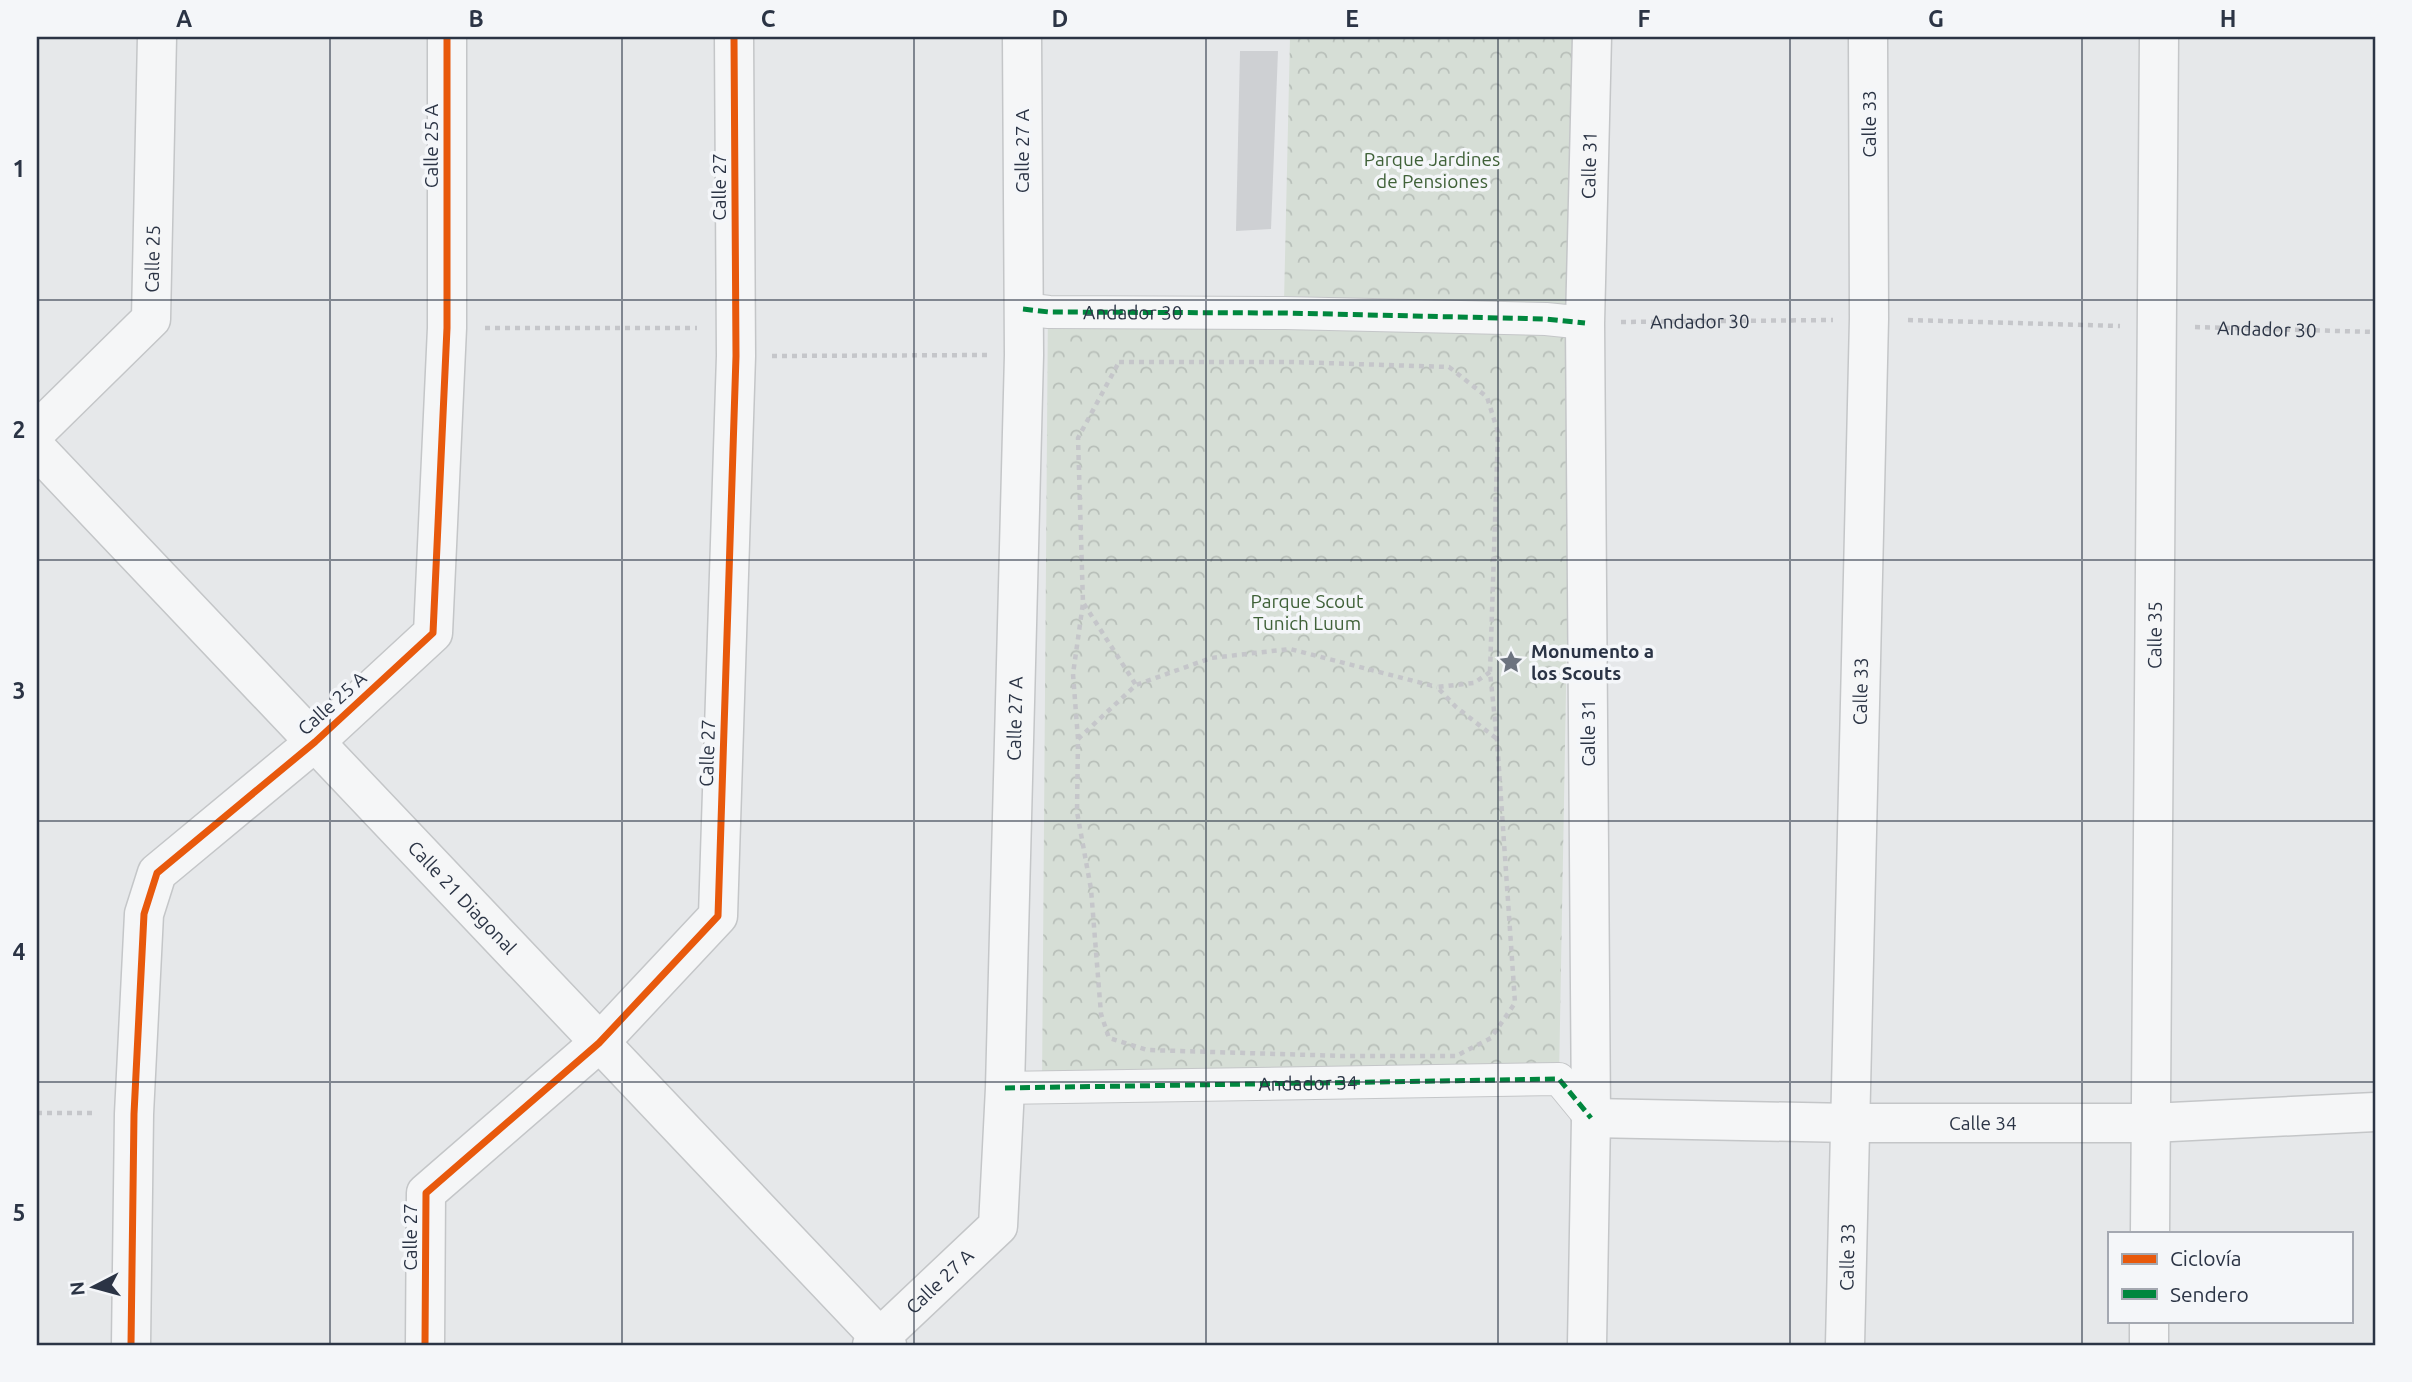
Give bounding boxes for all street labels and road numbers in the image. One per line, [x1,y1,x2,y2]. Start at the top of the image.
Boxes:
street label: Calle 33 [1858,90,1880,158]
street label: Calle 25 A [420,103,442,188]
street label: Calle 27 A [1011,108,1033,193]
street label: Calle 31 [1577,131,1601,199]
street label: Calle 27 [708,153,730,221]
street label: Calle 25 [141,225,164,293]
street label: Andador 30 [1083,301,1183,324]
street label: Andador 30 [1650,310,1750,333]
street label: Andador 30 [2217,317,2317,341]
street label: Calle 35 [2143,601,2166,669]
street label: Calle 33 [1849,657,1872,725]
street label: Calle 25 A [293,666,371,739]
street label: Calle 27 A [1002,675,1027,761]
street label: Calle 31 [1577,699,1599,767]
street label: Calle 27 [695,719,719,787]
street label: Calle 21 Diagonal [404,836,521,958]
street label: Andador 34 [1258,1071,1358,1095]
street label: Calle 34 [1949,1112,2017,1134]
street label: Calle 27 [399,1203,421,1271]
street label: Calle 33 [1835,1223,1859,1291]
street label: Calle 27 A [901,1244,978,1318]

